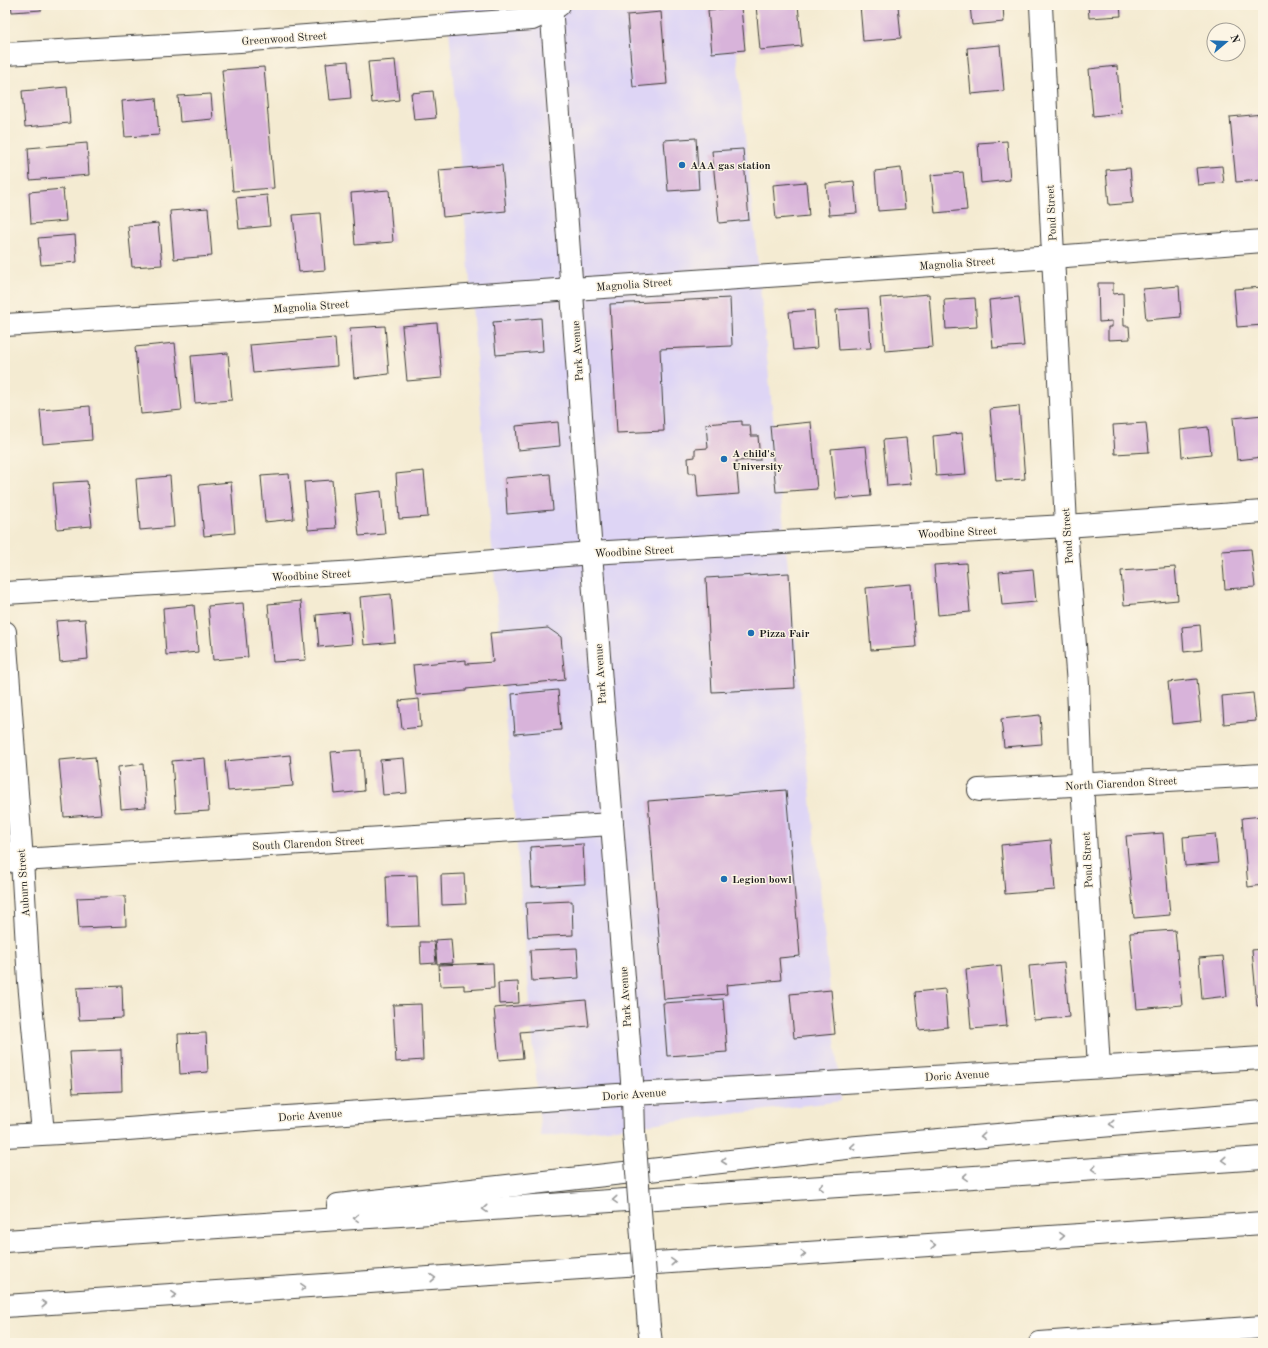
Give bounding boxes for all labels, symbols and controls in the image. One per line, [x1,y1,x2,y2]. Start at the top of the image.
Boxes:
north arrow [1206,22,1246,62]
street label: Greenwood Street [241,31,327,48]
text: N [1227,33,1241,46]
marker: AAA gas station [677,160,687,170]
place label: AAA gas station [690,161,771,172]
street label: Pond Street [1046,184,1059,241]
street label: Magnolia Street [919,256,995,273]
street label: Magnolia Street [596,277,672,294]
street label: Magnolia Street [273,299,349,316]
street label: Park Avenue [571,320,586,382]
place label: A child's University [732,449,783,473]
marker: A child's University [719,454,729,464]
street label: Pond Street [1061,507,1076,564]
street label: Woodbine Street [917,526,997,541]
street label: Woodbine Street [594,545,674,560]
street label: Woodbine Street [271,569,351,584]
marker: Pizza Fair [746,628,756,638]
place label: Pizza Fair [759,629,810,640]
street label: Park Avenue [594,643,609,705]
street label: North Ciarendon Street [1065,776,1177,793]
street label: Pond Street [1082,831,1095,888]
street label: South Clarendon Street [252,836,364,853]
street label: Auburn Street [17,848,32,917]
marker: Legion bowl [719,874,729,884]
place label: Legion bowl [732,875,792,886]
street label: Park Avenue [619,966,634,1028]
street label: Doric Avenue [925,1069,989,1084]
street label: Doric Avenue [602,1088,667,1103]
street label: Doric Avenue [278,1109,343,1124]
one-way arrow [1109,1119,1116,1128]
one-way arrow [980,1131,986,1140]
one-way arrow [850,1142,857,1151]
one-way arrow [721,1156,727,1165]
one-way arrow [1221,1156,1227,1165]
one-way arrow [1091,1164,1097,1173]
one-way arrow [962,1173,968,1182]
one-way arrow [818,1182,824,1191]
one-way arrow [612,1196,618,1205]
one-way arrow [482,1204,488,1213]
one-way arrow [353,1213,359,1222]
one-way arrow [1059,1232,1065,1241]
one-way arrow [930,1241,936,1249]
one-way arrow [800,1249,806,1258]
one-way arrow [670,1258,676,1267]
one-way arrow [430,1274,436,1282]
one-way arrow [300,1282,306,1291]
one-way arrow [171,1291,177,1300]
one-way arrow [41,1299,47,1308]

